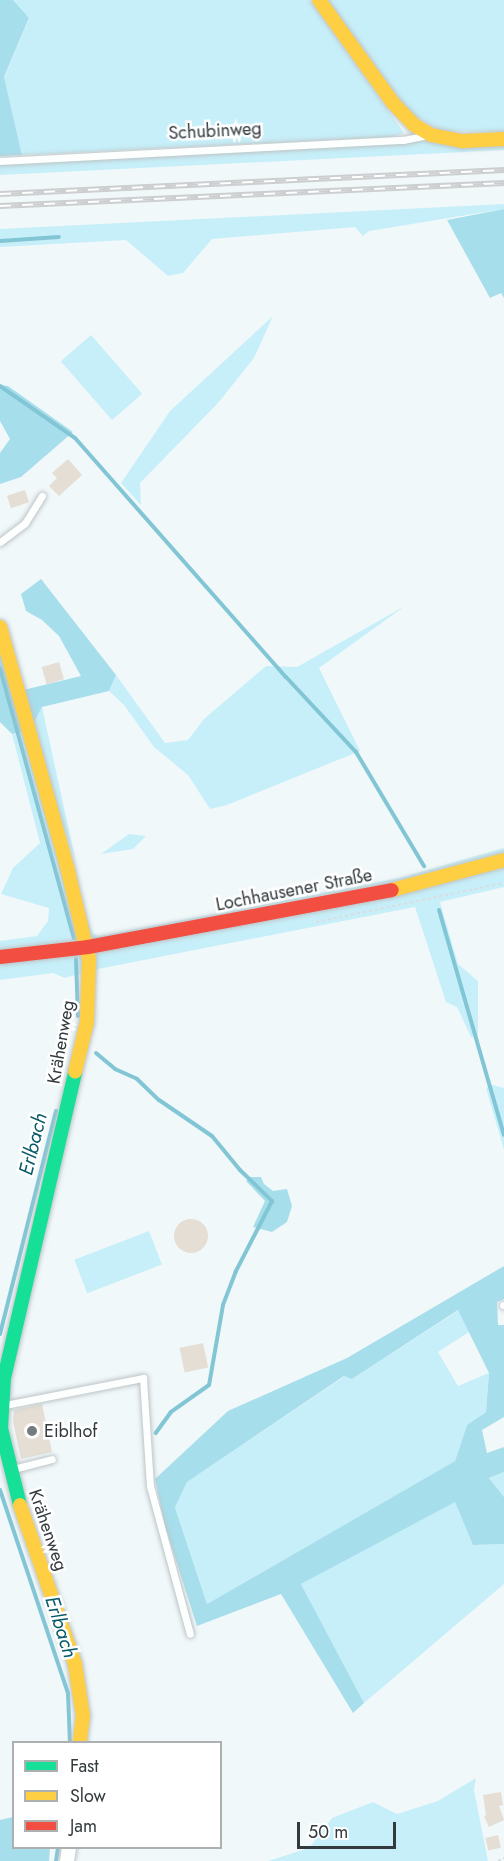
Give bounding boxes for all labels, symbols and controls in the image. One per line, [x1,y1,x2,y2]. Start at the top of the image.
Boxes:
street label: Schubinweg [168,118,262,144]
street label: Lochhausener Straße [214,864,374,916]
street label: Krähenweg [43,998,79,1086]
water label: Erlbach [14,1110,52,1178]
place label: Eiblhof [44,1420,97,1442]
marker: Eiblhof [25,1424,39,1438]
street label: Krähenweg [24,1486,72,1574]
water label: Erlbach [40,1593,82,1661]
legend [12,1741,222,1849]
text: Fast [70,1753,99,1779]
text: Slow [70,1783,106,1809]
scale bar [300,1810,399,1848]
text: Jam [70,1813,97,1839]
text: 50 m [308,1819,348,1845]

